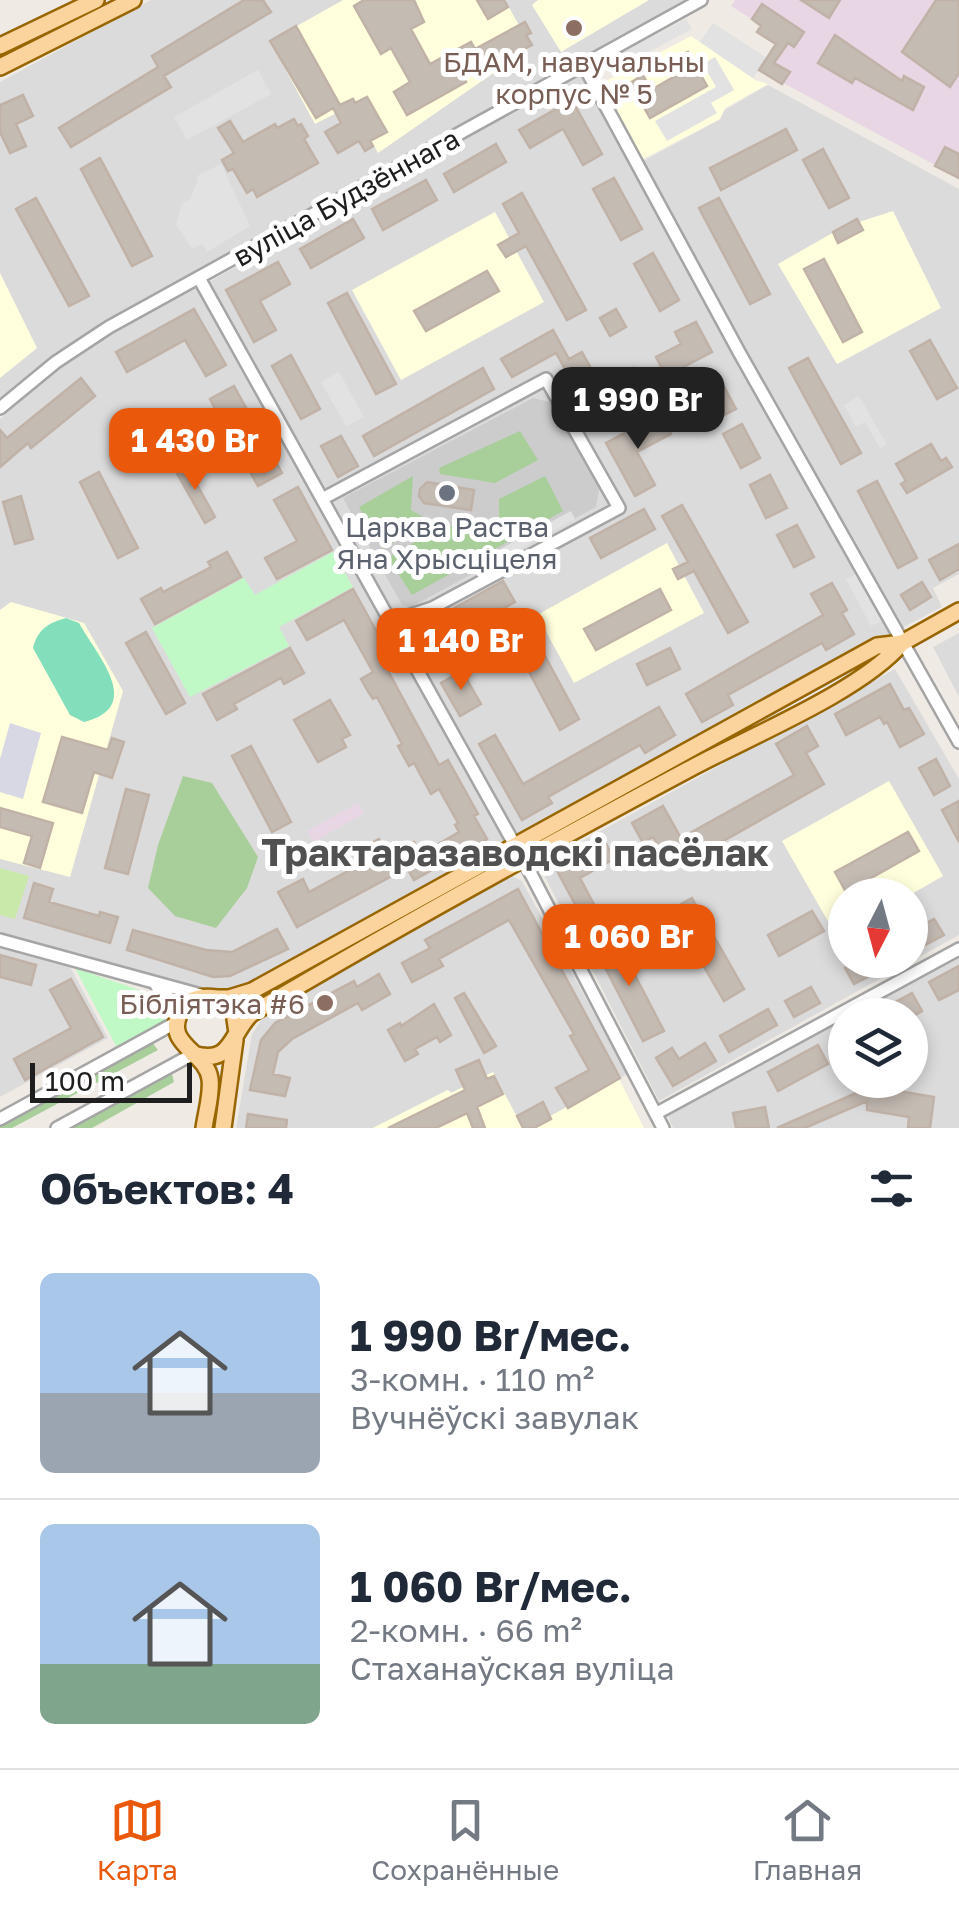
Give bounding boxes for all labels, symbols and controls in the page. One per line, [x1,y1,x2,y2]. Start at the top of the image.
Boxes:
marker: БДАМ, навучальны корпус № 5 [563,17,585,39]
place label: БДАМ, навучальны корпус № 5 [443,45,705,110]
street label: вуліца Будзённага [227,121,465,273]
pin: 1 990 Br [535,367,741,452]
text: 1 990 Br [574,380,702,418]
pin: 1 430 Br [92,408,298,493]
text: 1 430 Br [131,421,259,459]
marker: Царква Раства Яна Хрысціцеля [436,482,458,504]
place label: Царква Раства Яна Хрысціцеля [336,510,558,575]
pin: 1 140 Br [358,608,564,693]
text: 1 140 Br [399,621,523,659]
district label: Трактаразаводскі пасёлак [261,829,769,874]
north arrow [828,878,928,978]
map controls [828,878,928,1098]
pin: 1 060 Br [526,904,732,989]
text: 1 060 Br [564,917,694,955]
place label: Бібліятэка #6 [119,987,305,1020]
marker: Бібліятэка #6 [314,992,336,1014]
button: layers [828,998,928,1098]
scale bar [30,1058,192,1102]
text: 100 m [45,1064,125,1097]
icon: filters [864,1161,919,1216]
text: Объектов: 4 [40,1163,294,1213]
text: 1 990 Br/мес. [350,1310,631,1360]
icon: home [120,1313,240,1433]
text: 3-комн. · 110 m² [350,1360,594,1398]
text: Вучнёўскі завулак [350,1398,639,1436]
text: 1 060 Br/мес. [350,1561,632,1611]
icon: home [120,1564,240,1684]
text: 2-комн. · 66 m² [350,1611,582,1649]
text: Стаханаўская вуліца [350,1649,675,1687]
tab: Карта [97,1793,178,1886]
tab: Сохранённые [371,1793,559,1886]
tab: Главная [753,1793,862,1886]

